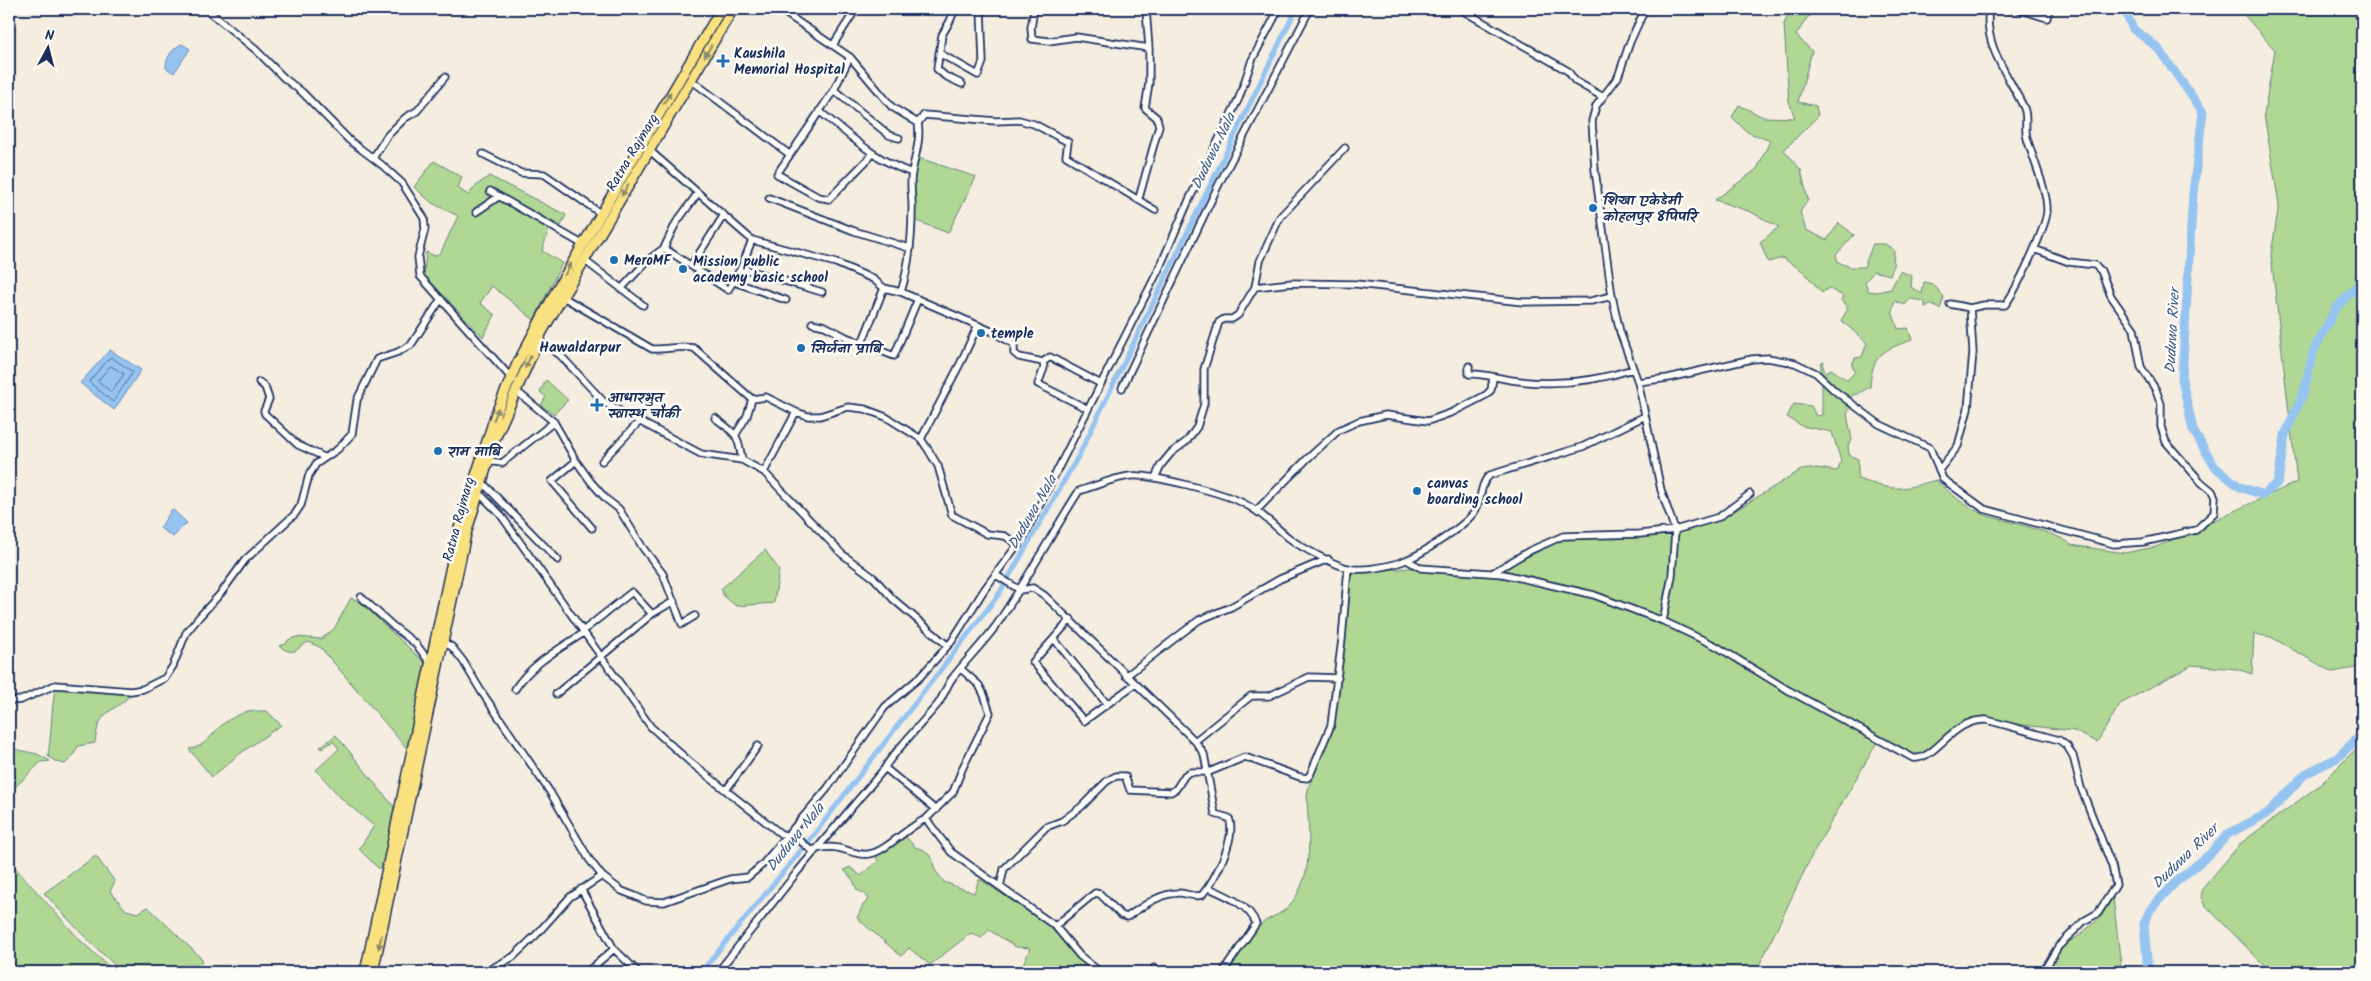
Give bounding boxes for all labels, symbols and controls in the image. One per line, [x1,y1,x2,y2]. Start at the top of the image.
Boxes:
north arrow [22,22,72,72]
text: N [44,25,55,48]
place label: Kaushila Memorial Hospital [734,43,845,81]
one-way arrow [704,44,713,57]
marker: Kaushila Memorial Hospital [716,54,730,68]
one-way arrow [662,91,671,104]
water label: Duduwa Nala [1185,108,1243,194]
street label: Ratna Rajmarg [601,110,665,196]
one-way arrow [621,184,630,197]
place label: शिखा एकेडेमी कोहलपुर 8पिपरि [1602,190,1701,228]
marker: शिखा एकेडेमी कोहलपुर 8पिपरि [1587,202,1599,214]
place label: MeroMF [624,250,672,272]
place label: Mission public academy basic school [693,251,828,289]
marker: MeroMF [608,254,620,266]
one-way arrow [563,262,572,275]
marker: Mission public academy basic school [677,263,689,275]
water label: Duduwa River [2159,285,2187,374]
place label: temple [991,323,1034,345]
marker: temple [975,327,987,339]
district label: Hawaldarpur [539,336,621,360]
place label: सिर्जना प्राबि [810,338,885,360]
marker: सिर्जना प्राबि [795,342,807,354]
one-way arrow [523,355,531,369]
place label: आधारभुत स्वास्थ चौकी [607,387,682,425]
marker: आधारभुत स्वास्थ चौकी [590,398,604,412]
one-way arrow [492,406,500,421]
place label: राम माबि [448,441,504,463]
marker: राम माबि [432,445,444,457]
water label: Duduwa Nala [1002,470,1064,554]
place label: canvas boarding school [1427,473,1523,511]
street label: Ratna Rajmarg [437,474,481,564]
marker: canvas boarding school [1411,485,1423,497]
water label: Duduwa Nala [760,797,832,877]
water label: Duduwa River [2147,816,2227,895]
one-way arrow [375,934,383,950]

